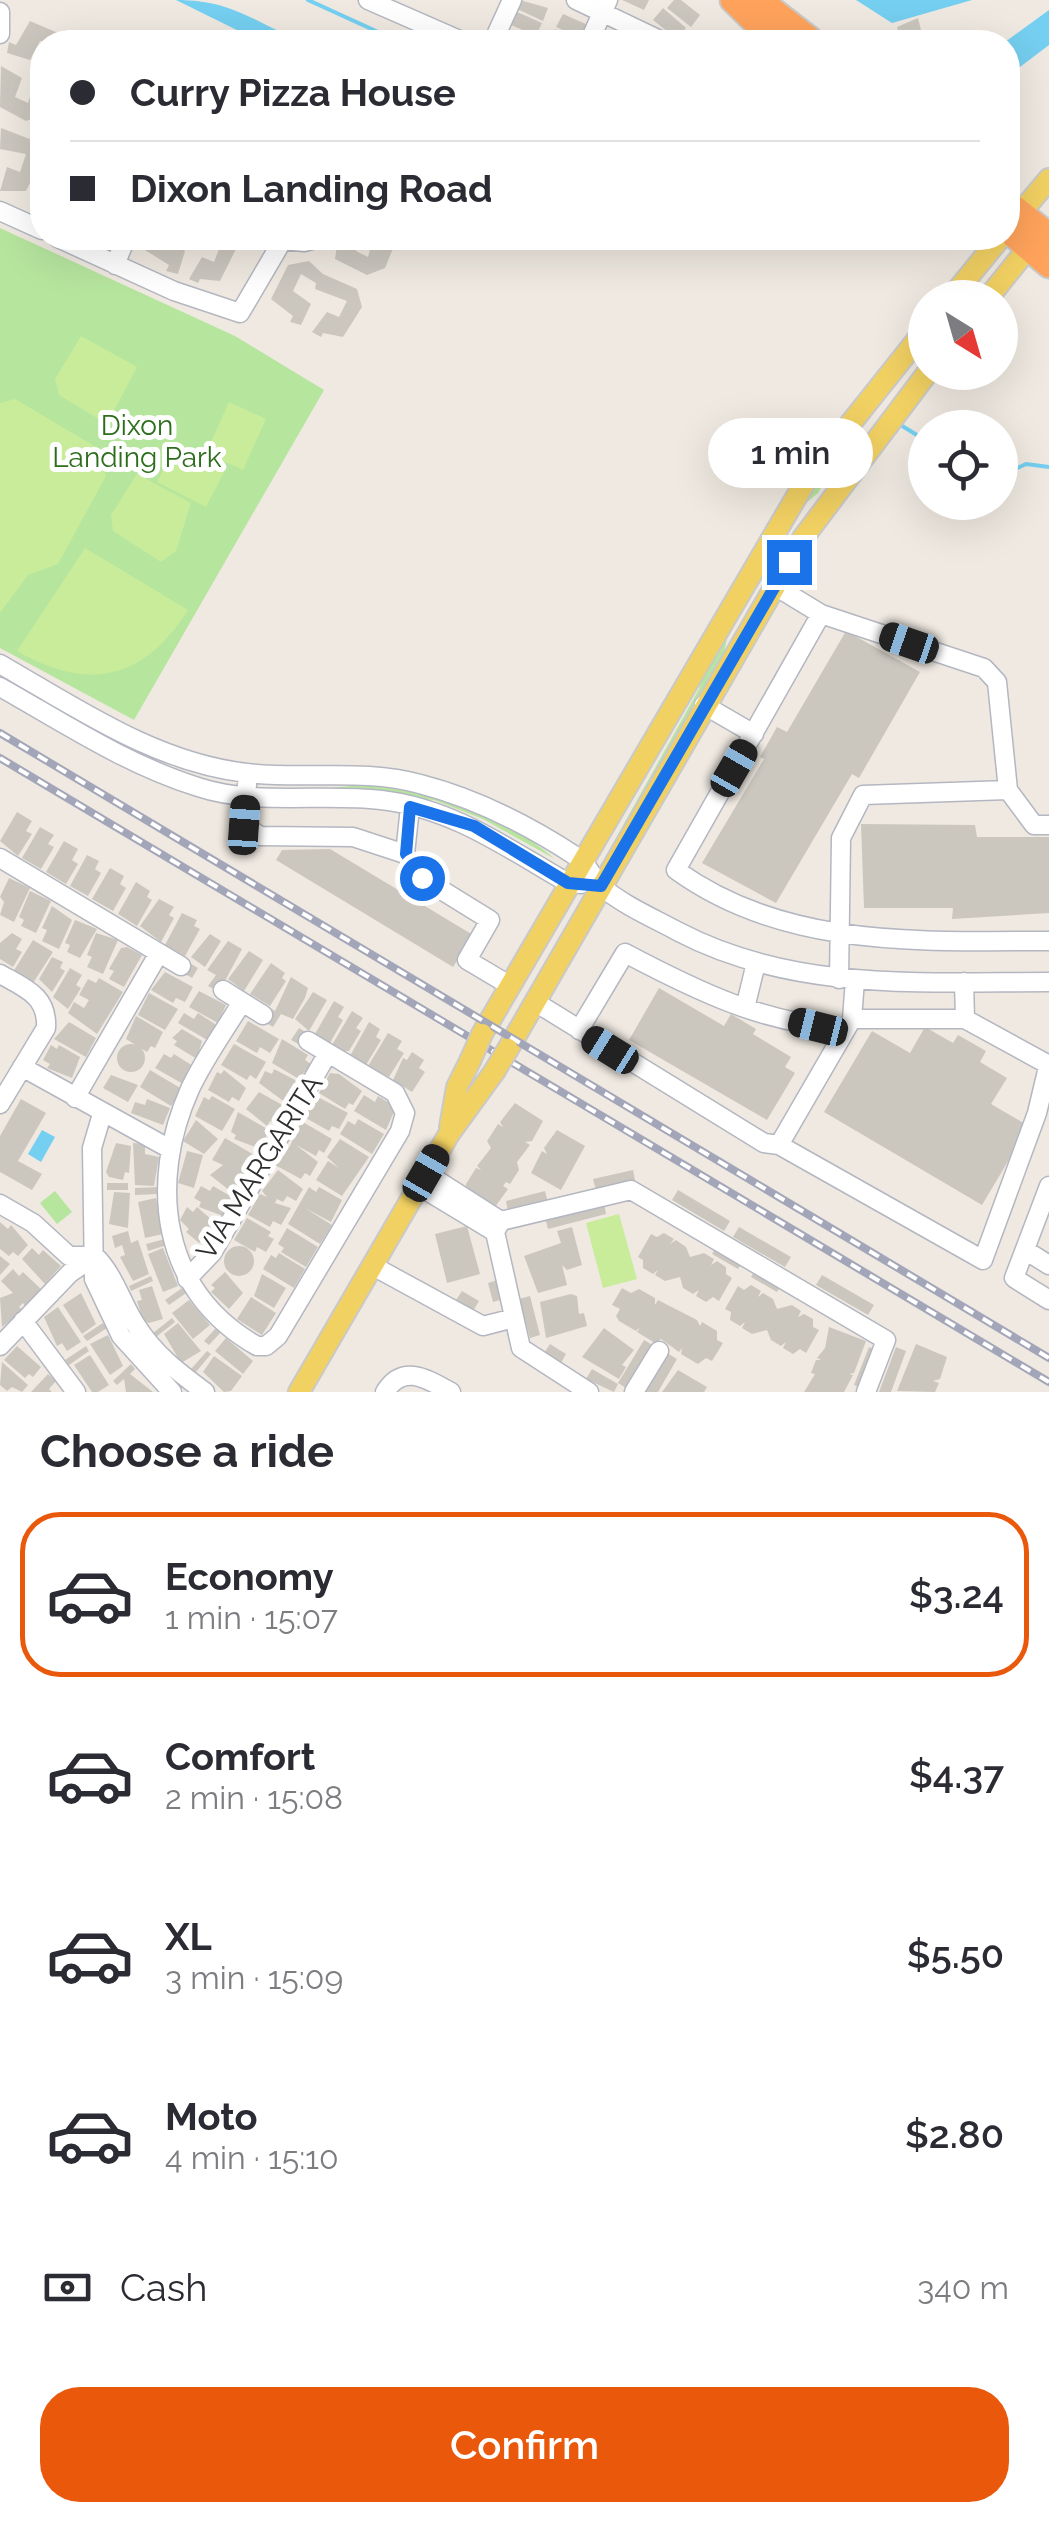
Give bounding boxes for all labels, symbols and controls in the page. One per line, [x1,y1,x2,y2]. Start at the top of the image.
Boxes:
text: Curry Pizza House [130,70,456,115]
text: Dixon Landing Road [130,166,492,211]
north arrow [908,280,1018,390]
map controls [908,280,1018,520]
park label: Dixon Landing Park [52,409,222,474]
button: locate [908,410,1018,520]
callout: 1 min [706,417,872,487]
text: 1 min [751,434,830,471]
route end [767,540,812,585]
car [876,619,942,667]
car [706,735,762,801]
car [227,794,261,856]
route start [400,856,445,901]
car [785,1005,851,1049]
car [577,1021,643,1079]
street label: VIA MARGARITA [189,1069,329,1266]
car [398,1140,454,1206]
text: Choose a ride [40,1425,334,1478]
icon: car [45,1550,135,1640]
text: Economy [165,1554,334,1599]
text: $3.24 [909,1572,1004,1617]
text: 1 min · 15:07 [165,1599,338,1636]
icon: car [45,1730,135,1820]
text: Comfort [165,1734,315,1779]
text: $4.37 [909,1752,1004,1797]
text: 2 min · 15:08 [165,1779,343,1816]
icon: car [45,1910,135,2000]
text: XL [165,1914,212,1959]
text: $5.50 [907,1932,1004,1977]
text: 3 min · 15:09 [165,1959,343,1996]
icon: car [45,2090,135,2180]
text: Moto [165,2094,258,2139]
text: $2.80 [905,2112,1004,2157]
text: 4 min · 15:10 [165,2139,338,2176]
icon: cash [40,2260,95,2315]
text: Cash [120,2265,207,2310]
text: 340 m [917,2269,1009,2306]
button: Confirm [40,2387,1009,2502]

